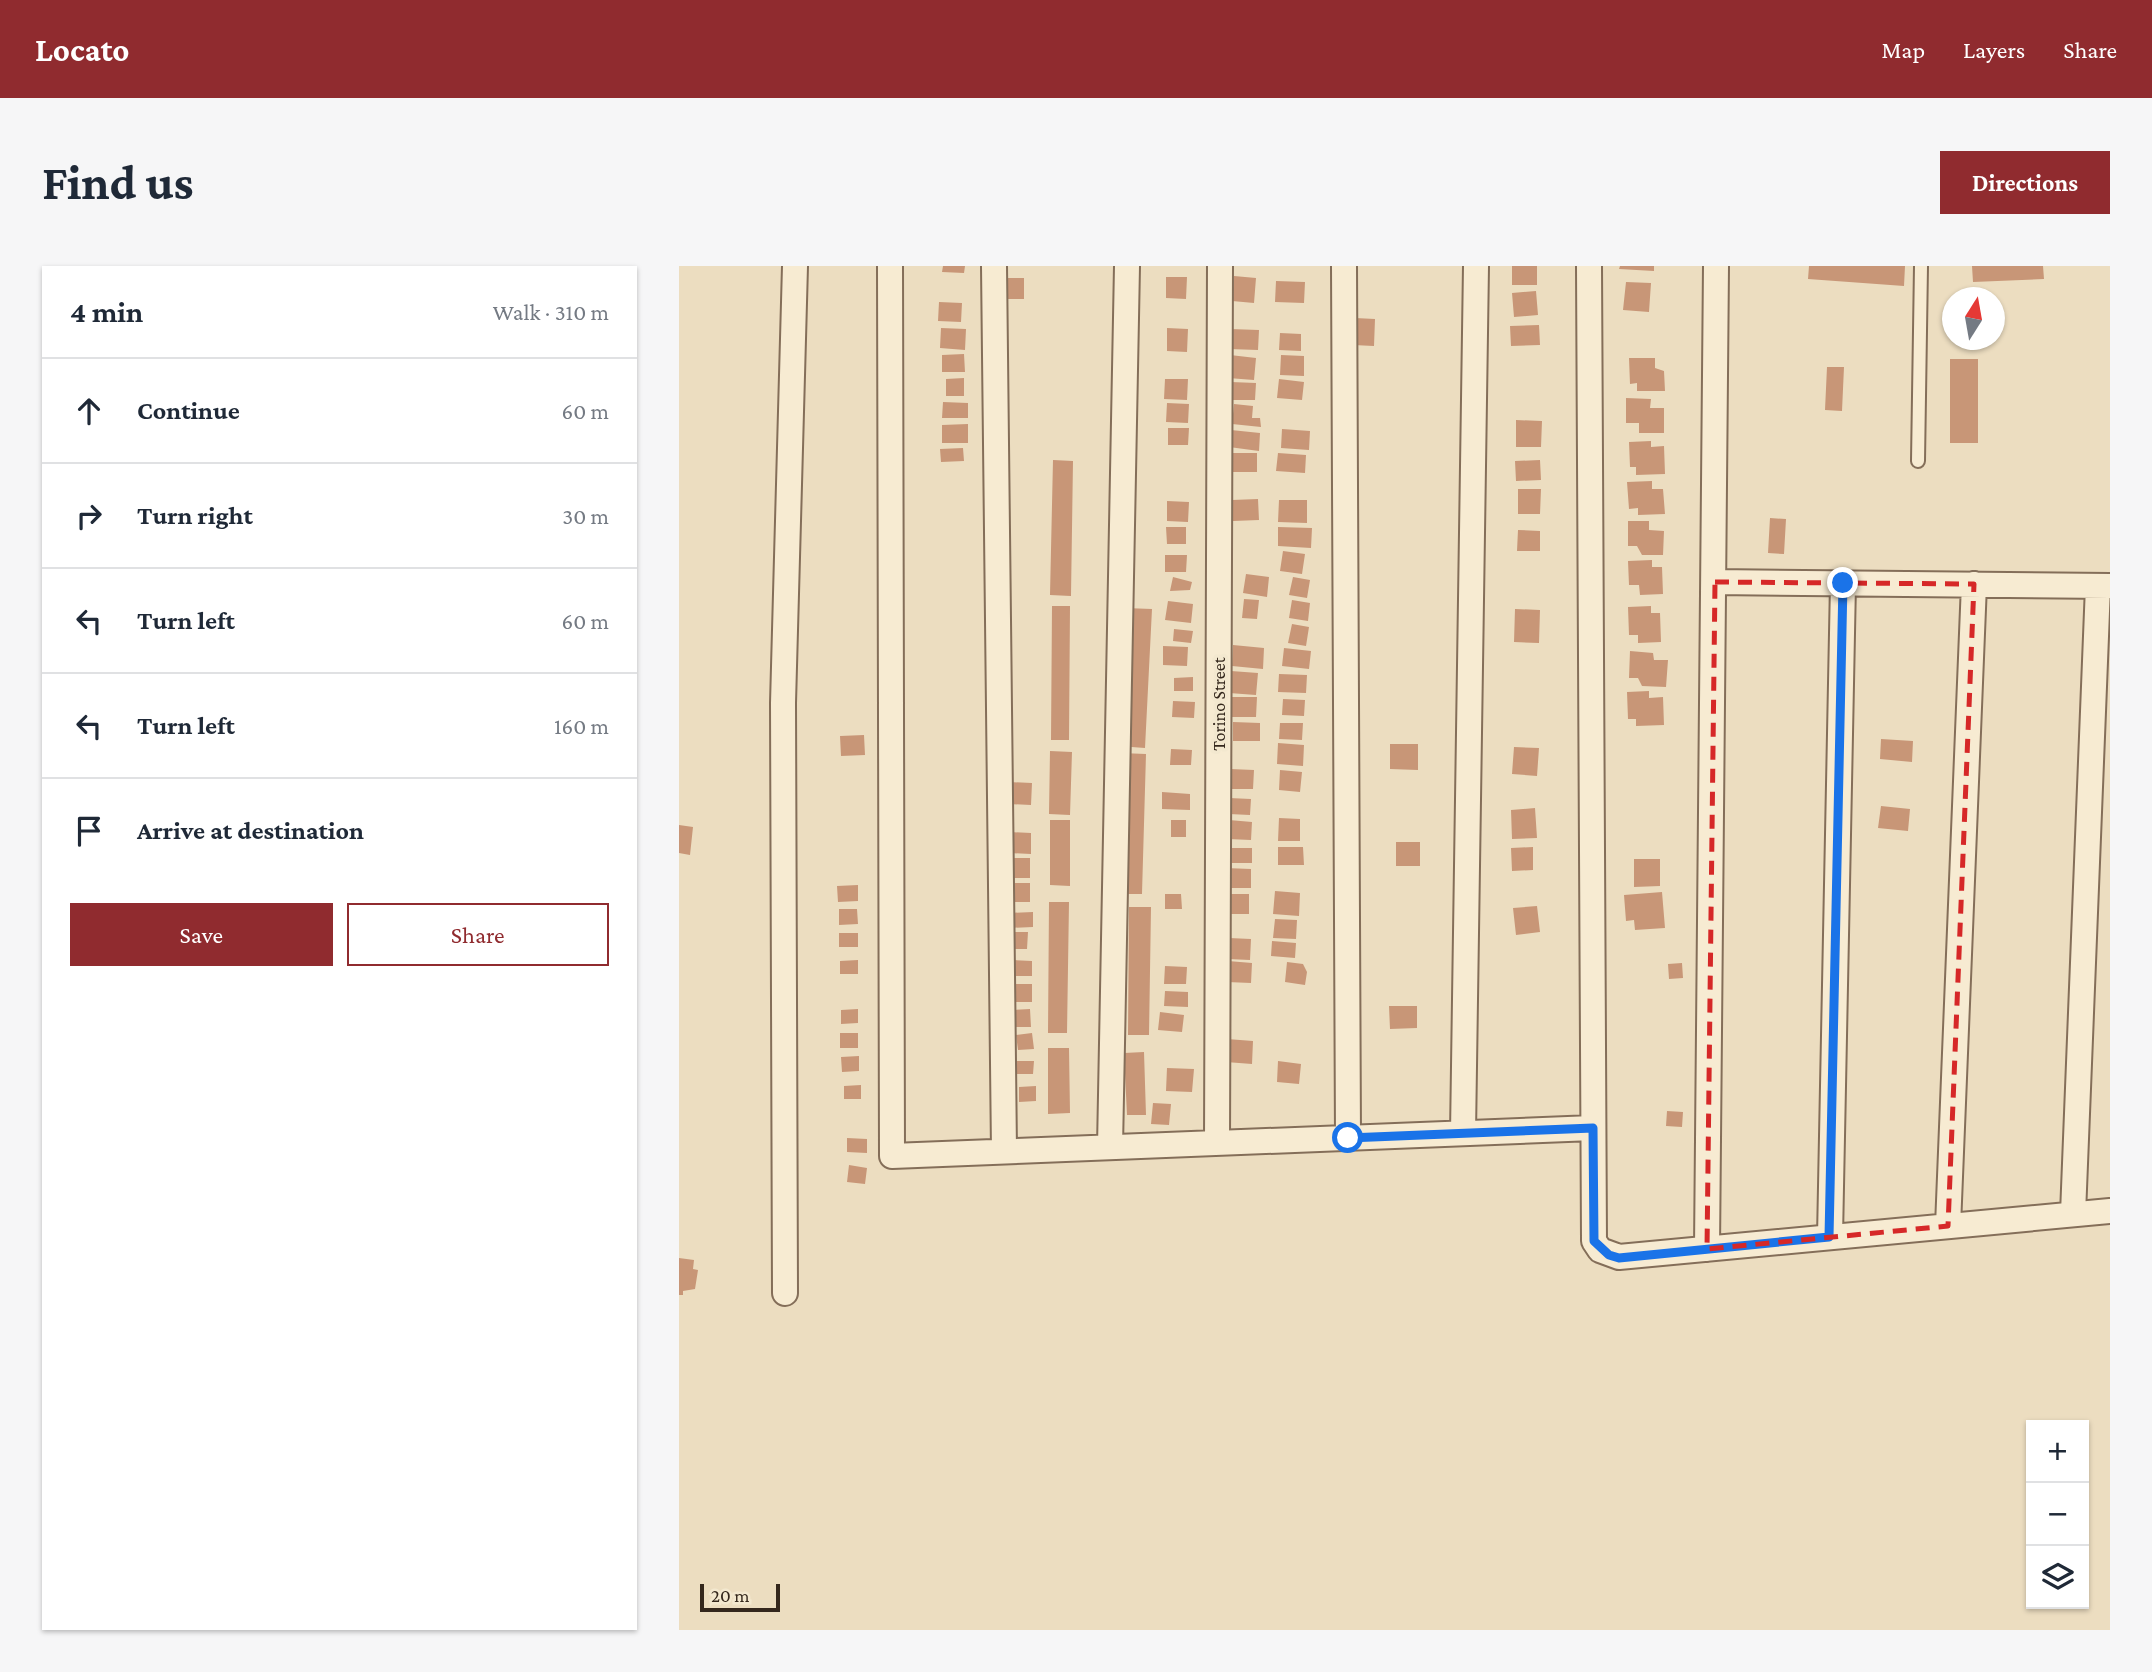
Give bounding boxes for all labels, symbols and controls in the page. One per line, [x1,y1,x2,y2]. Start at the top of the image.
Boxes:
text: Locato [35,31,130,68]
text: Map [1881,36,1925,63]
text: Layers [1963,36,2025,63]
text: Share [2063,36,2117,63]
button: Directions [1940,151,2110,214]
text: Find us [42,155,194,210]
north arrow [1942,287,2005,350]
text: 4 min [70,295,143,328]
text: Walk · 310 m [493,299,609,325]
icon: ahead [70,392,108,430]
text: Continue [137,396,240,425]
text: 60 m [562,398,609,424]
icon: right [70,497,108,535]
text: Turn right [137,501,253,530]
text: 30 m [562,503,609,529]
route end [1827,567,1858,598]
icon: left [70,602,108,640]
text: Turn left [137,606,235,635]
text: 60 m [562,608,609,634]
street label: Torino Street [1209,656,1229,751]
icon: left [70,707,108,745]
text: Turn left [137,711,235,740]
text: 160 m [554,713,609,739]
icon: arrive [70,812,108,850]
text: Arrive at destination [137,816,364,845]
button: Save [70,903,333,966]
button: Share [347,903,609,966]
route start [1332,1122,1363,1153]
map controls [2026,1420,2089,1609]
button: + [2026,1420,2089,1483]
button: − [2026,1483,2089,1546]
button: layers [2026,1546,2089,1609]
scale bar [700,1581,781,1613]
text: 20 m [711,1585,750,1606]

